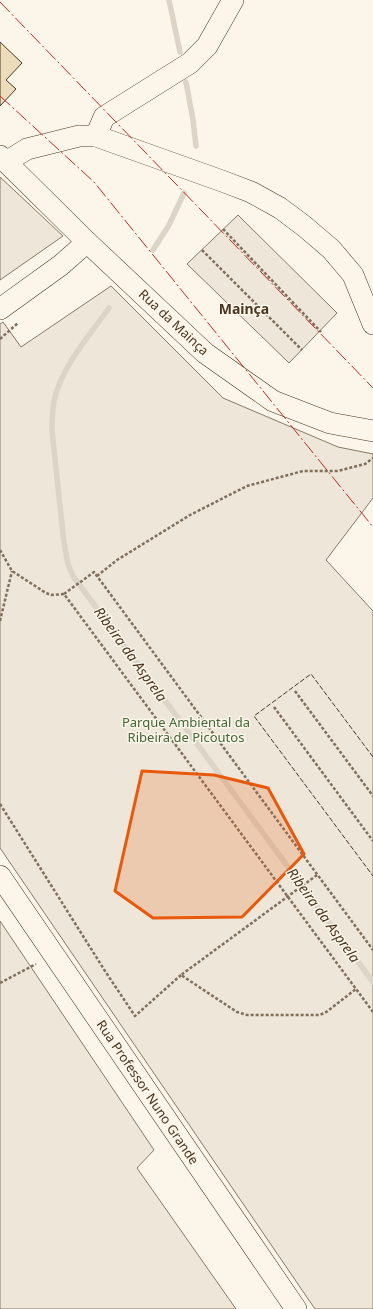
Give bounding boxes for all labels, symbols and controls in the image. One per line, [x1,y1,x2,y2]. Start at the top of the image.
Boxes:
street label: Rua da Mainça [135,285,213,359]
district label: Mainça [219,299,269,318]
water label: Ribeira da Asprela [90,603,172,705]
park label: Parque Ambiental da Ribeira de Picoutos [122,713,250,746]
water label: Ribeira da Asprela [283,864,365,966]
street label: Rua Professor Nuno Grande [93,1016,203,1168]

